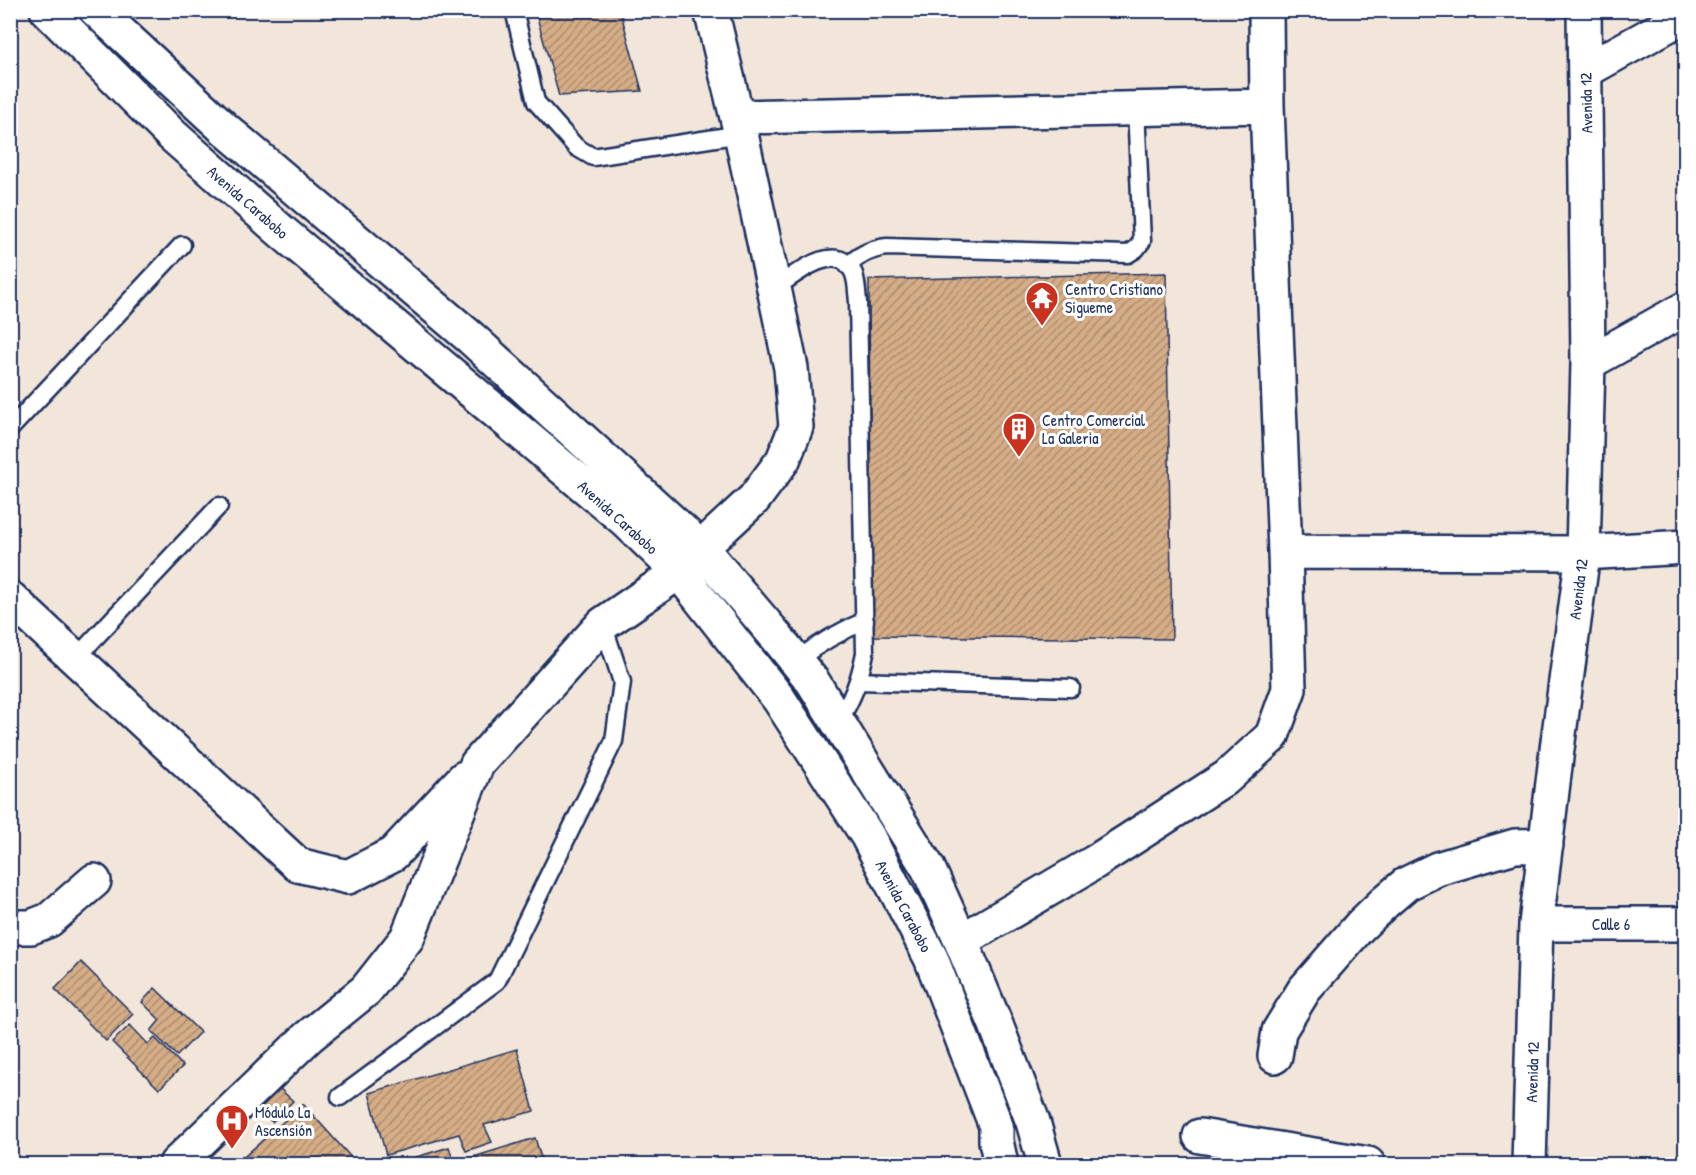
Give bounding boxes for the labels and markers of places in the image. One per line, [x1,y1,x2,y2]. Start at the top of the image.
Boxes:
place label: Centro Cristiano Sigueme [1065,278,1163,318]
temple icon: Centro Cristiano Sigueme [1024,280,1060,327]
place label: Centro Comercial La Galeria [1042,409,1146,449]
building icon: Centro Comercial La Galeria [1001,411,1037,458]
place label: Módulo La Ascensión [255,1101,312,1141]
hospital icon: Módulo La Ascensión [214,1103,250,1150]

